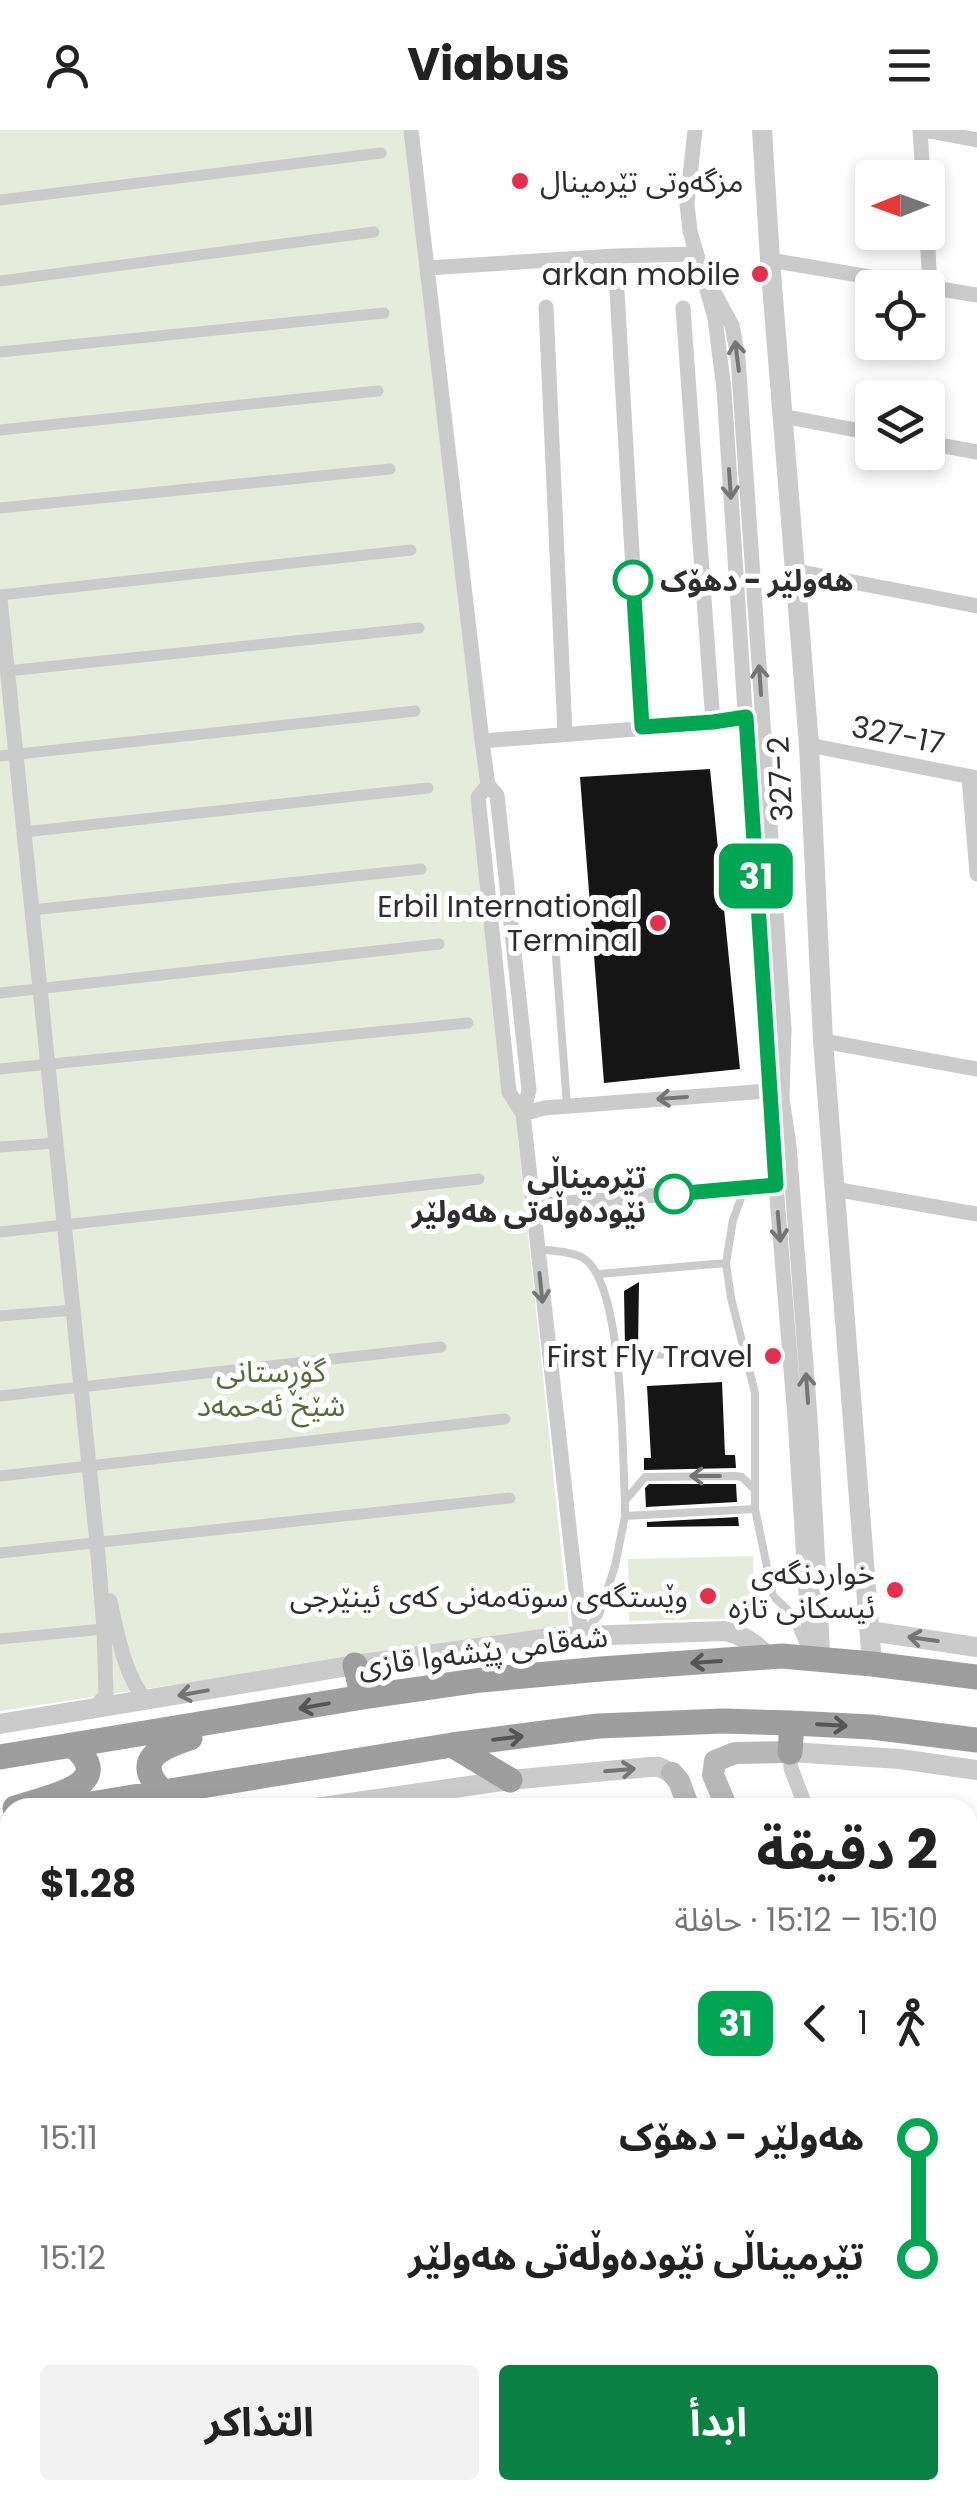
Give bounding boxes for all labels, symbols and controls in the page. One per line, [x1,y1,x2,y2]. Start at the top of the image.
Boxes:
text: Viabus [407,33,570,96]
icon: person [40,38,95,93]
icon: menu [882,38,937,93]
place label: مزگەوتی تێرمینال [540,160,744,203]
north arrow [855,160,945,250]
map controls [855,160,945,470]
marker: مزگەوتی تێرمینال [509,170,531,192]
place label: arkan mobile [542,253,740,296]
marker: arkan mobile [749,263,771,285]
button: locate [855,270,945,360]
one-way arrow [727,340,746,372]
button: layers [855,380,945,470]
one-way arrow [720,467,739,499]
place label: هەولێر - دهۆک [660,559,853,602]
marker: هەولێر - دهۆک [614,561,652,599]
one-way arrow [750,664,769,696]
street label: 327-17 [848,705,948,765]
street label: 327-2 [756,735,804,823]
line badge: 31 [711,844,801,908]
text: 31 [739,852,773,901]
place label: Erbil International Terminal [377,885,638,962]
marker: Erbil International Terminal [647,912,669,934]
one-way arrow [657,1089,689,1108]
place label: تێرمیناڵی نێودەوڵەتی هەولێر [410,1155,646,1233]
marker: تێرمیناڵی نێودەوڵەتی هەولێر [655,1175,693,1213]
one-way arrow [770,1210,789,1243]
one-way arrow [532,1271,551,1303]
place label: First Fly Travel [547,1335,753,1378]
marker: First Fly Travel [762,1345,784,1367]
park label: گۆڕستانی شێخ ئەحمەد [197,1350,345,1428]
one-way arrow [798,1372,817,1404]
one-way arrow [689,1466,722,1486]
place label: خواردنگەی ئیسکانی تازە [728,1552,875,1629]
place label: وێستگەی سوتەمەنی کەی ئینێرجی [290,1575,688,1618]
marker: خواردنگەی ئیسکانی تازە [884,1579,906,1601]
marker: وێستگەی سوتەمەنی کەی ئینێرجی [697,1585,719,1607]
street label: شەقامی پێشەوا قازی [356,1614,610,1688]
one-way arrow [908,1630,940,1648]
one-way arrow [690,1653,723,1672]
one-way arrow [178,1684,210,1703]
one-way arrow [298,1697,330,1716]
one-way arrow [816,1716,848,1735]
one-way arrow [491,1728,524,1747]
one-way arrow [604,1760,636,1779]
text: 2 دقيقة [757,1811,938,1888]
text: $1.28 [40,1857,136,1910]
text: 15:10 – 15:12 · حافلة [674,1897,938,1942]
icon: back [788,1996,843,2051]
icon: walk [883,1996,938,2051]
text: 31 [718,1999,753,2048]
text: 1 [858,2000,868,2045]
text: هەولێر - دهۆک [619,2110,864,2163]
text: 15:11 [40,2115,98,2160]
text: تێرمیناڵی نێودەوڵەتی هەولێر [408,2230,864,2283]
text: 15:12 [40,2235,106,2280]
button: التذاكر [40,2365,479,2480]
button: ابدأ [499,2365,938,2480]

